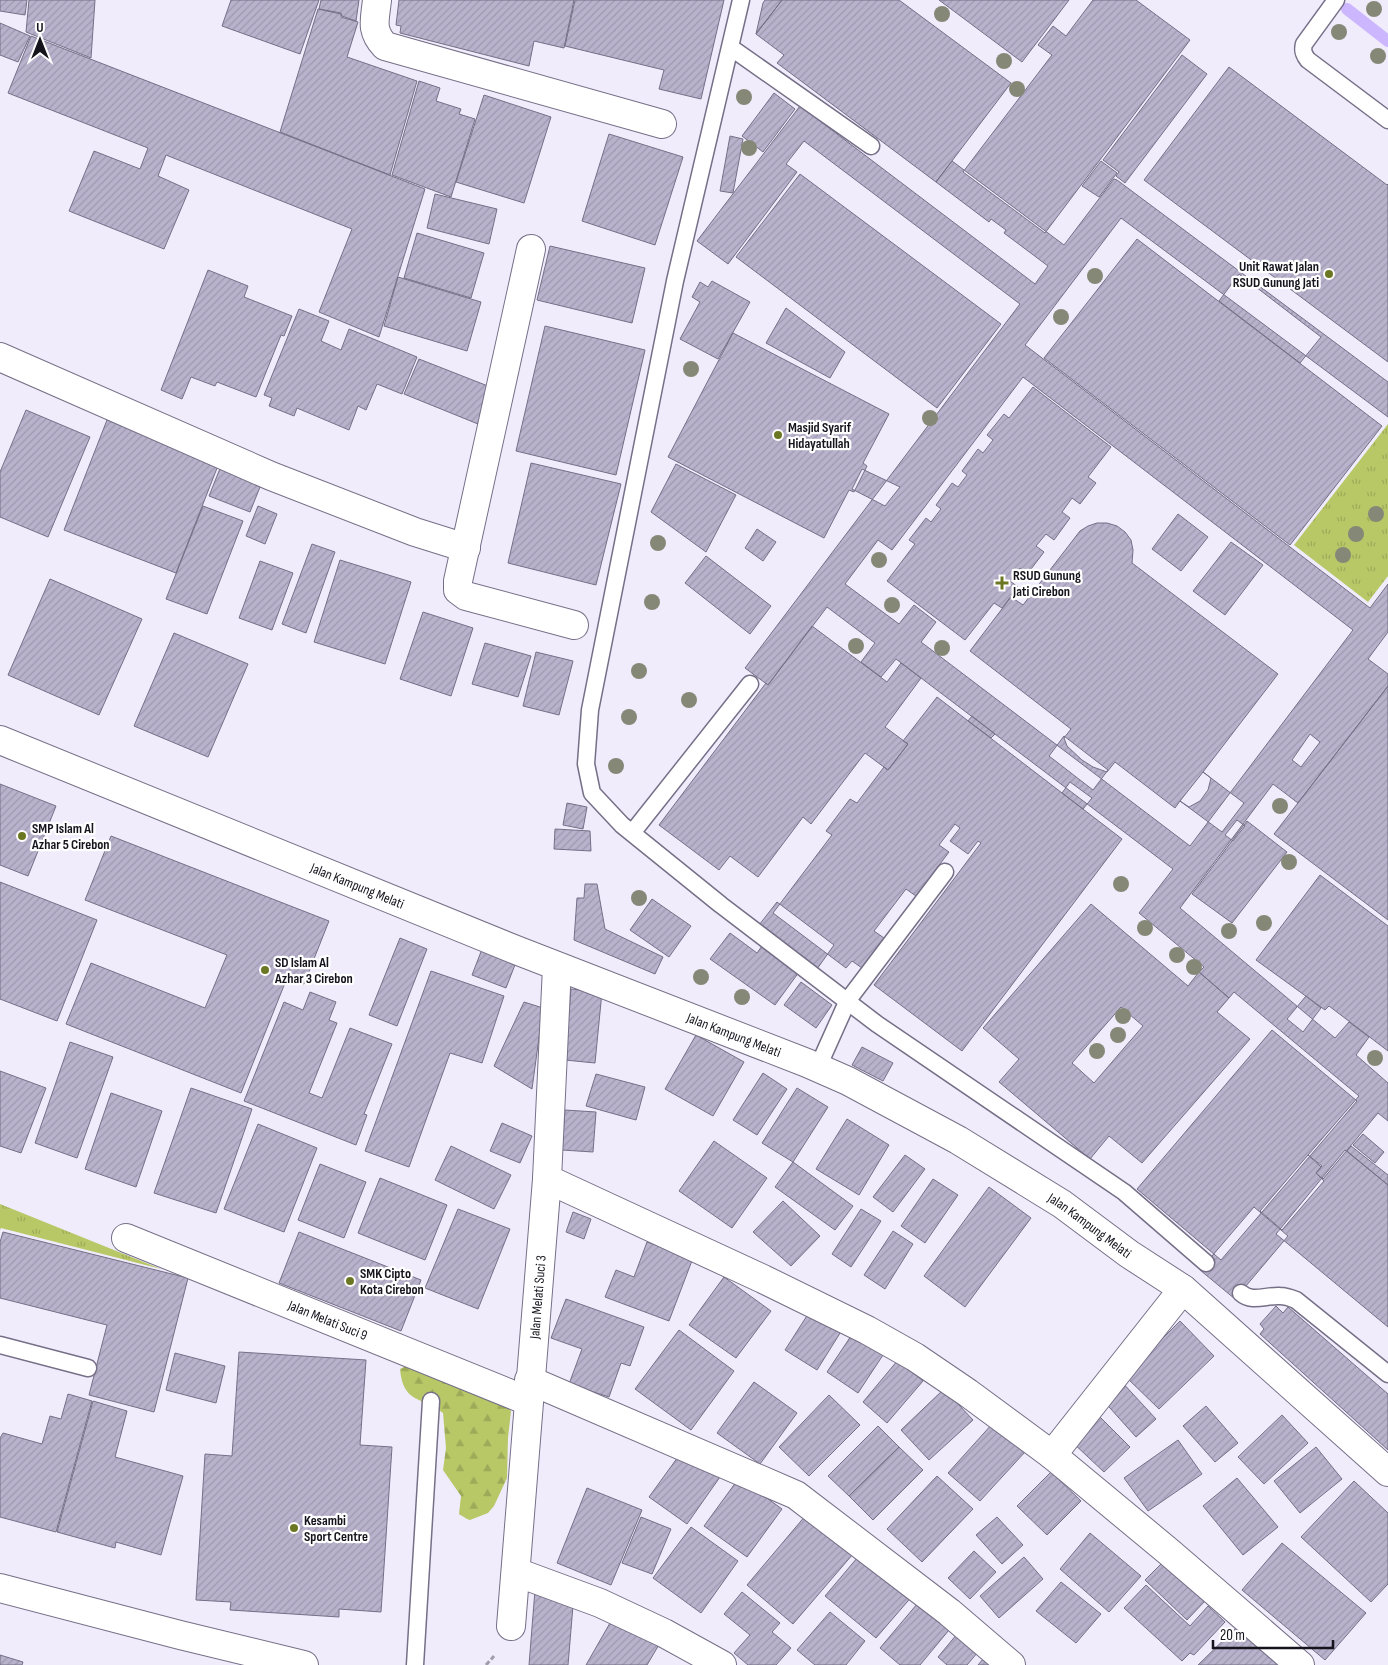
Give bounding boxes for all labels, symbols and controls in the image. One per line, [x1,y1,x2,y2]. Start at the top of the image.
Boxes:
north arrow [15,15,65,65]
text: U [36,19,44,36]
place label: Unit Rawat Jalan RSUD Gunung Jati [1233,258,1319,291]
marker: Unit Rawat Jalan RSUD Gunung Jati [1323,268,1335,280]
place label: Masjid Syarif Hidayatullah [788,419,852,452]
marker: Masjid Syarif Hidayatullah [772,429,784,441]
place label: RSUD Gunung Jati Cirebon [1012,567,1081,600]
marker: RSUD Gunung Jati Cirebon [995,576,1009,590]
place label: SMP Islam Al Azhar 5 Cirebon [31,820,110,853]
marker: SMP Islam Al Azhar 5 Cirebon [16,830,28,842]
street label: Jalan Kampung Melati [307,859,407,912]
place label: SD Islam Al Azhar 3 Cirebon [274,954,353,987]
marker: SD Islam Al Azhar 3 Cirebon [259,964,271,976]
street label: Jalan Kampung Melati [684,1008,783,1061]
street label: Jalan Kampung Melati [1044,1189,1135,1262]
street label: Jalan Melati Suci 3 [526,1255,549,1340]
place label: SMK Cipto Kota Cirebon [360,1265,424,1298]
marker: SMK Cipto Kota Cirebon [344,1275,356,1287]
street label: Jalan Melati Suci 9 [285,1296,370,1344]
place label: Kesambi Sport Centre [304,1512,368,1545]
marker: Kesambi Sport Centre [288,1522,300,1534]
scale bar [1213,1618,1333,1650]
text: 20 m [1220,1626,1245,1645]

